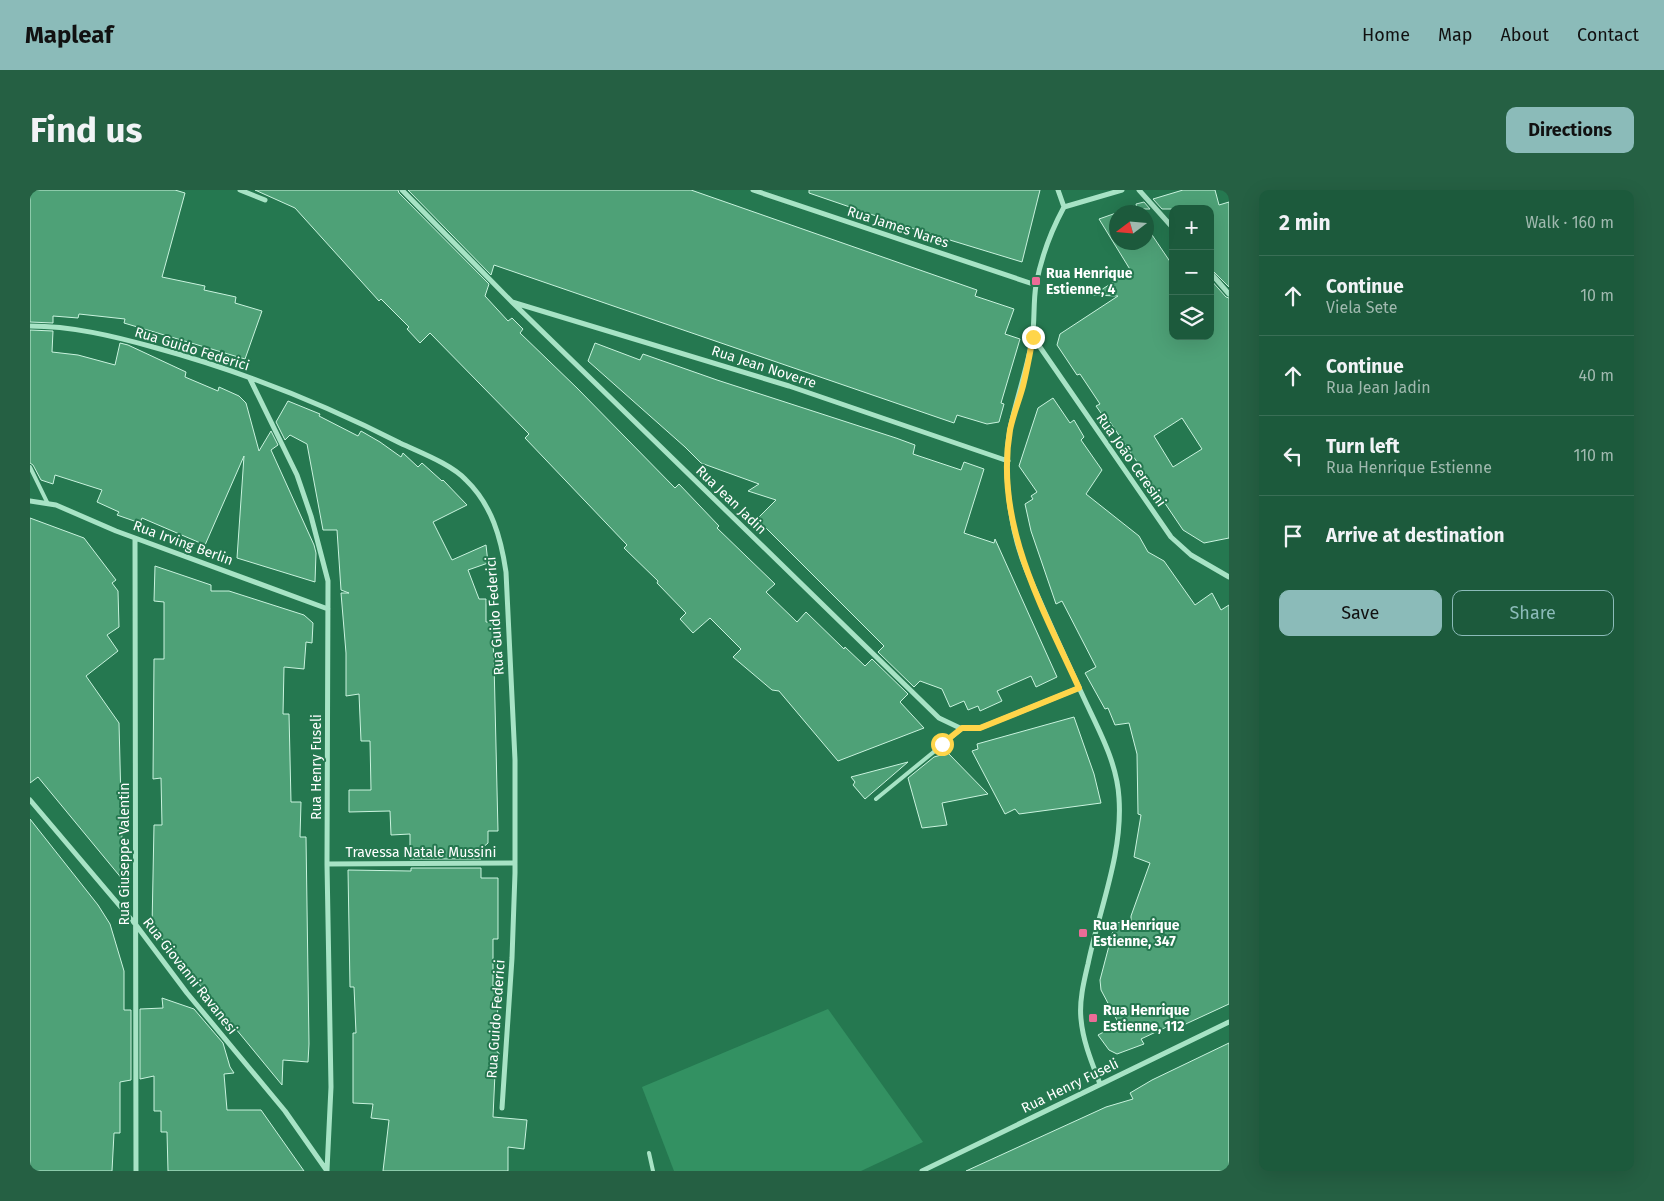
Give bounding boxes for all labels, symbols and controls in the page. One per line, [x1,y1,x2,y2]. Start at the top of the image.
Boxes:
text: Mapleaf [25,21,113,49]
text: Home [1362,24,1410,46]
text: Map [1438,24,1472,46]
text: About [1500,24,1549,46]
text: Contact [1577,24,1639,46]
button: Directions [1506,107,1634,153]
text: Find us [30,109,142,151]
street label: Rua James Nares [845,203,951,252]
north arrow [1109,205,1154,250]
map controls [1169,205,1214,340]
button: + [1169,205,1214,250]
text: 2 min [1279,210,1331,236]
text: Walk · 160 m [1525,213,1614,232]
button: − [1169,250,1214,295]
place label: Rua Henrique Estienne, 4 [1046,265,1133,298]
marker: Rua Henrique Estienne, 4 [1030,275,1042,287]
text: Continue [1326,275,1404,298]
icon: ahead [1279,282,1307,310]
text: 10 m [1580,286,1614,305]
button: layers [1169,295,1214,340]
text: Viela Sete [1326,298,1397,317]
street label: Rua Guido Federici [133,323,251,375]
route end [1022,326,1045,349]
street label: Rua Jean Noverre [709,342,819,392]
text: Continue [1326,355,1404,378]
icon: ahead [1279,362,1307,390]
text: 40 m [1579,366,1614,385]
text: Rua Jean Jadin [1326,378,1431,397]
street label: Rua João Ceresini [1092,410,1170,510]
text: Turn left [1326,435,1400,458]
icon: left [1279,442,1307,470]
text: 110 m [1573,446,1614,465]
text: Rua Henrique Estienne [1326,458,1492,477]
street label: Rua Jean Jadin [692,462,770,538]
street label: Rua Irving Berlin [131,517,235,569]
icon: arrive [1279,522,1307,550]
text: Arrive at destination [1326,524,1505,547]
street label: Rua Guido Federici [482,556,508,676]
button: Save [1279,590,1442,636]
button: Share [1452,590,1614,636]
street label: Rua Henry Fuseli [308,714,325,820]
route start [931,733,954,756]
street label: Rua Giuseppe Valentin [116,783,133,925]
street label: Travessa Natale Mussini [346,844,496,861]
street label: Rua Giovanni Ravanesi [139,914,241,1038]
place label: Rua Henrique Estienne, 347 [1093,917,1180,950]
marker: Rua Henrique Estienne, 347 [1077,927,1089,939]
street label: Rua Guido Federici [483,959,509,1079]
place label: Rua Henrique Estienne, 112 [1103,1002,1190,1035]
marker: Rua Henrique Estienne, 112 [1087,1012,1099,1024]
street label: Rua Henry Fuseli [1019,1055,1121,1117]

